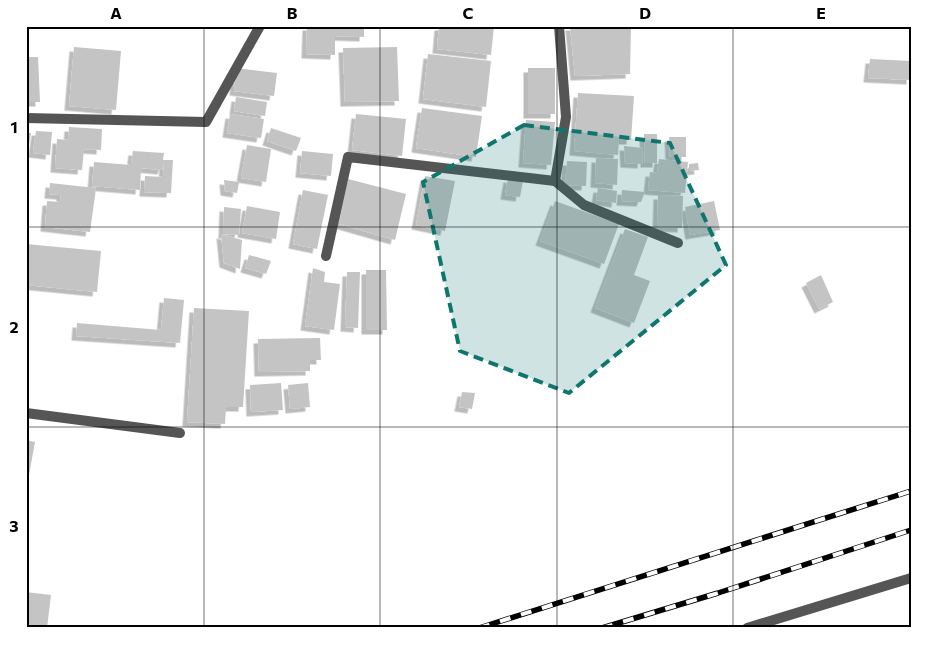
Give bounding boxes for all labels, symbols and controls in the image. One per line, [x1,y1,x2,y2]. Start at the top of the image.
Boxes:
text: A [110,3,122,22]
text: B [287,3,298,22]
text: C [463,3,474,22]
text: D [639,3,651,22]
text: E [816,3,826,22]
text: 1 [10,117,18,136]
text: 2 [9,317,19,336]
text: 3 [9,516,19,535]

